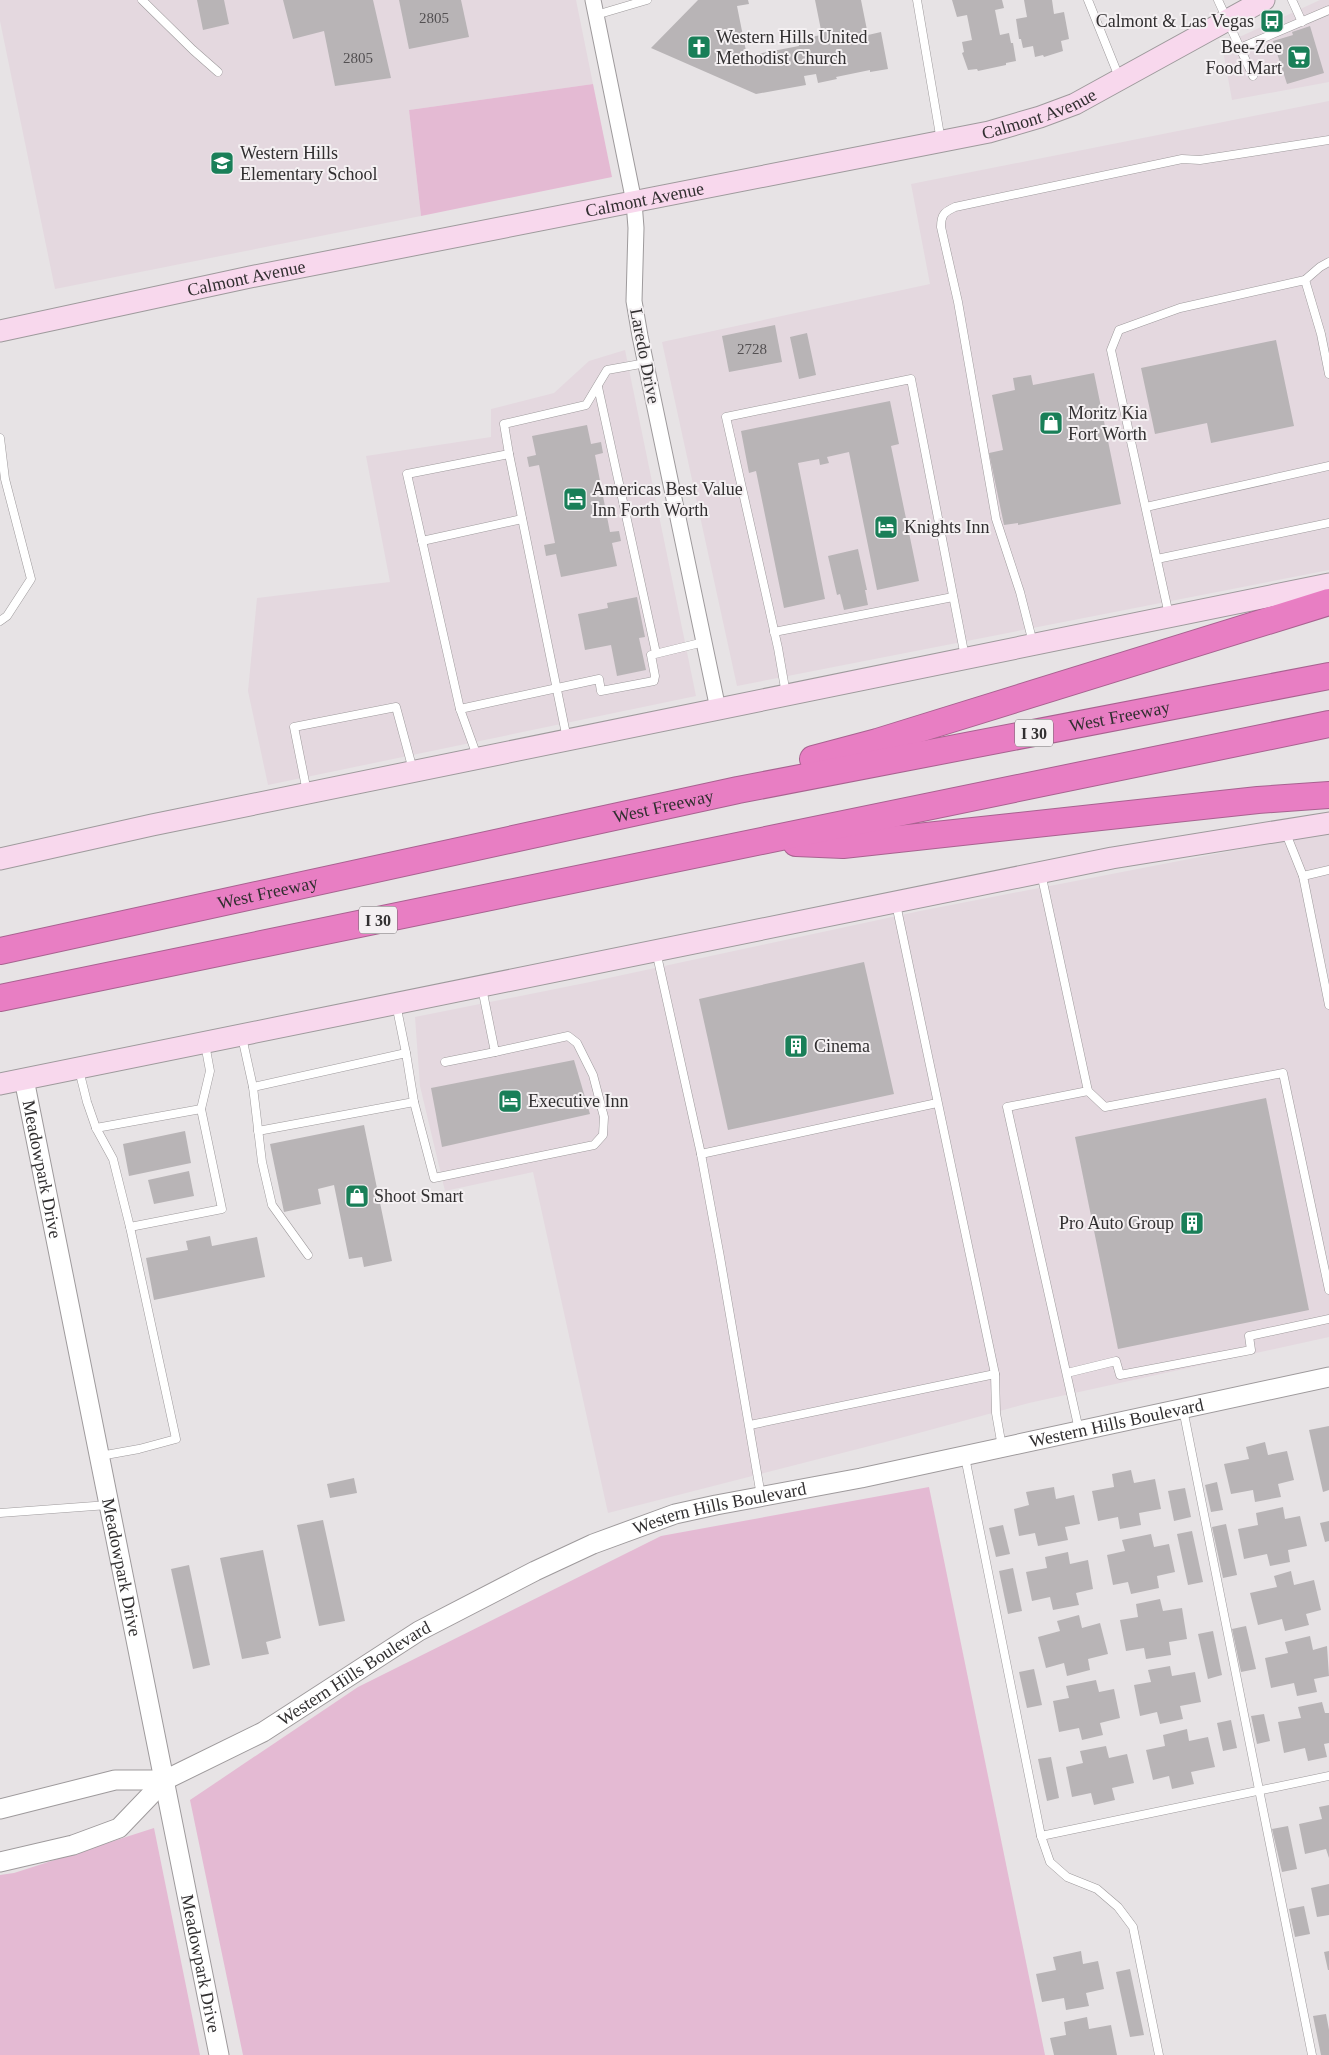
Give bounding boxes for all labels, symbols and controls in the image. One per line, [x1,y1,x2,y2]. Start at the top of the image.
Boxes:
bus stop icon: Calmont & Las Vegas [1259,8,1285,34]
house number: 2805 [419,10,449,26]
place label: Calmont & Las Vegas [1096,11,1254,31]
place label: Western Hills United Methodist Church [716,27,868,68]
church icon: Western Hills United Methodist Church [686,34,712,60]
place label: Bee-Zee Food Mart [1206,37,1282,78]
supermarket icon: Bee-Zee Food Mart [1286,44,1312,70]
house number: 2805 [343,50,373,66]
street label: Calmont Avenue [980,84,1100,143]
place label: Western Hills Elementary School [240,143,377,184]
school or university icon: Western Hills Elementary School [209,150,235,176]
street label: Calmont Avenue [584,178,706,221]
street label: Calmont Avenue [185,256,307,300]
street label: Laredo Drive [626,307,664,405]
house number: 2728 [737,341,767,357]
place label: Moritz Kia Fort Worth [1068,403,1147,444]
shop icon: Moritz Kia Fort Worth [1038,410,1064,436]
place label: Americas Best Value Inn Forth Worth [592,479,743,520]
hotel icon: Americas Best Value Inn Forth Worth [562,486,588,512]
hotel icon: Knights Inn [873,514,899,540]
place label: Knights Inn [904,517,990,537]
street label: West Freeway [1068,697,1172,736]
road number: I 30 [1015,720,1053,746]
street label: West Freeway [611,786,715,827]
street label: West Freeway [216,872,320,913]
road number: I 30 [359,906,397,934]
building icon: Cinema [783,1033,809,1059]
place label: Cinema [814,1036,870,1056]
hotel icon: Executive Inn [497,1088,523,1114]
place label: Executive Inn [528,1091,628,1111]
street label: Meadowpark Drive [18,1098,66,1240]
shop icon: Shoot Smart [344,1183,370,1209]
place label: Shoot Smart [374,1186,464,1206]
building icon: Pro Auto Group [1179,1210,1205,1236]
place label: Pro Auto Group [1059,1213,1174,1233]
street label: Western Hills Boulevard [1027,1394,1205,1451]
street label: Western Hills Boulevard [630,1478,808,1539]
street label: Meadowpark Drive [98,1496,145,1638]
street label: Western Hills Boulevard [274,1617,434,1730]
street label: Meadowpark Drive [177,1893,224,2034]

